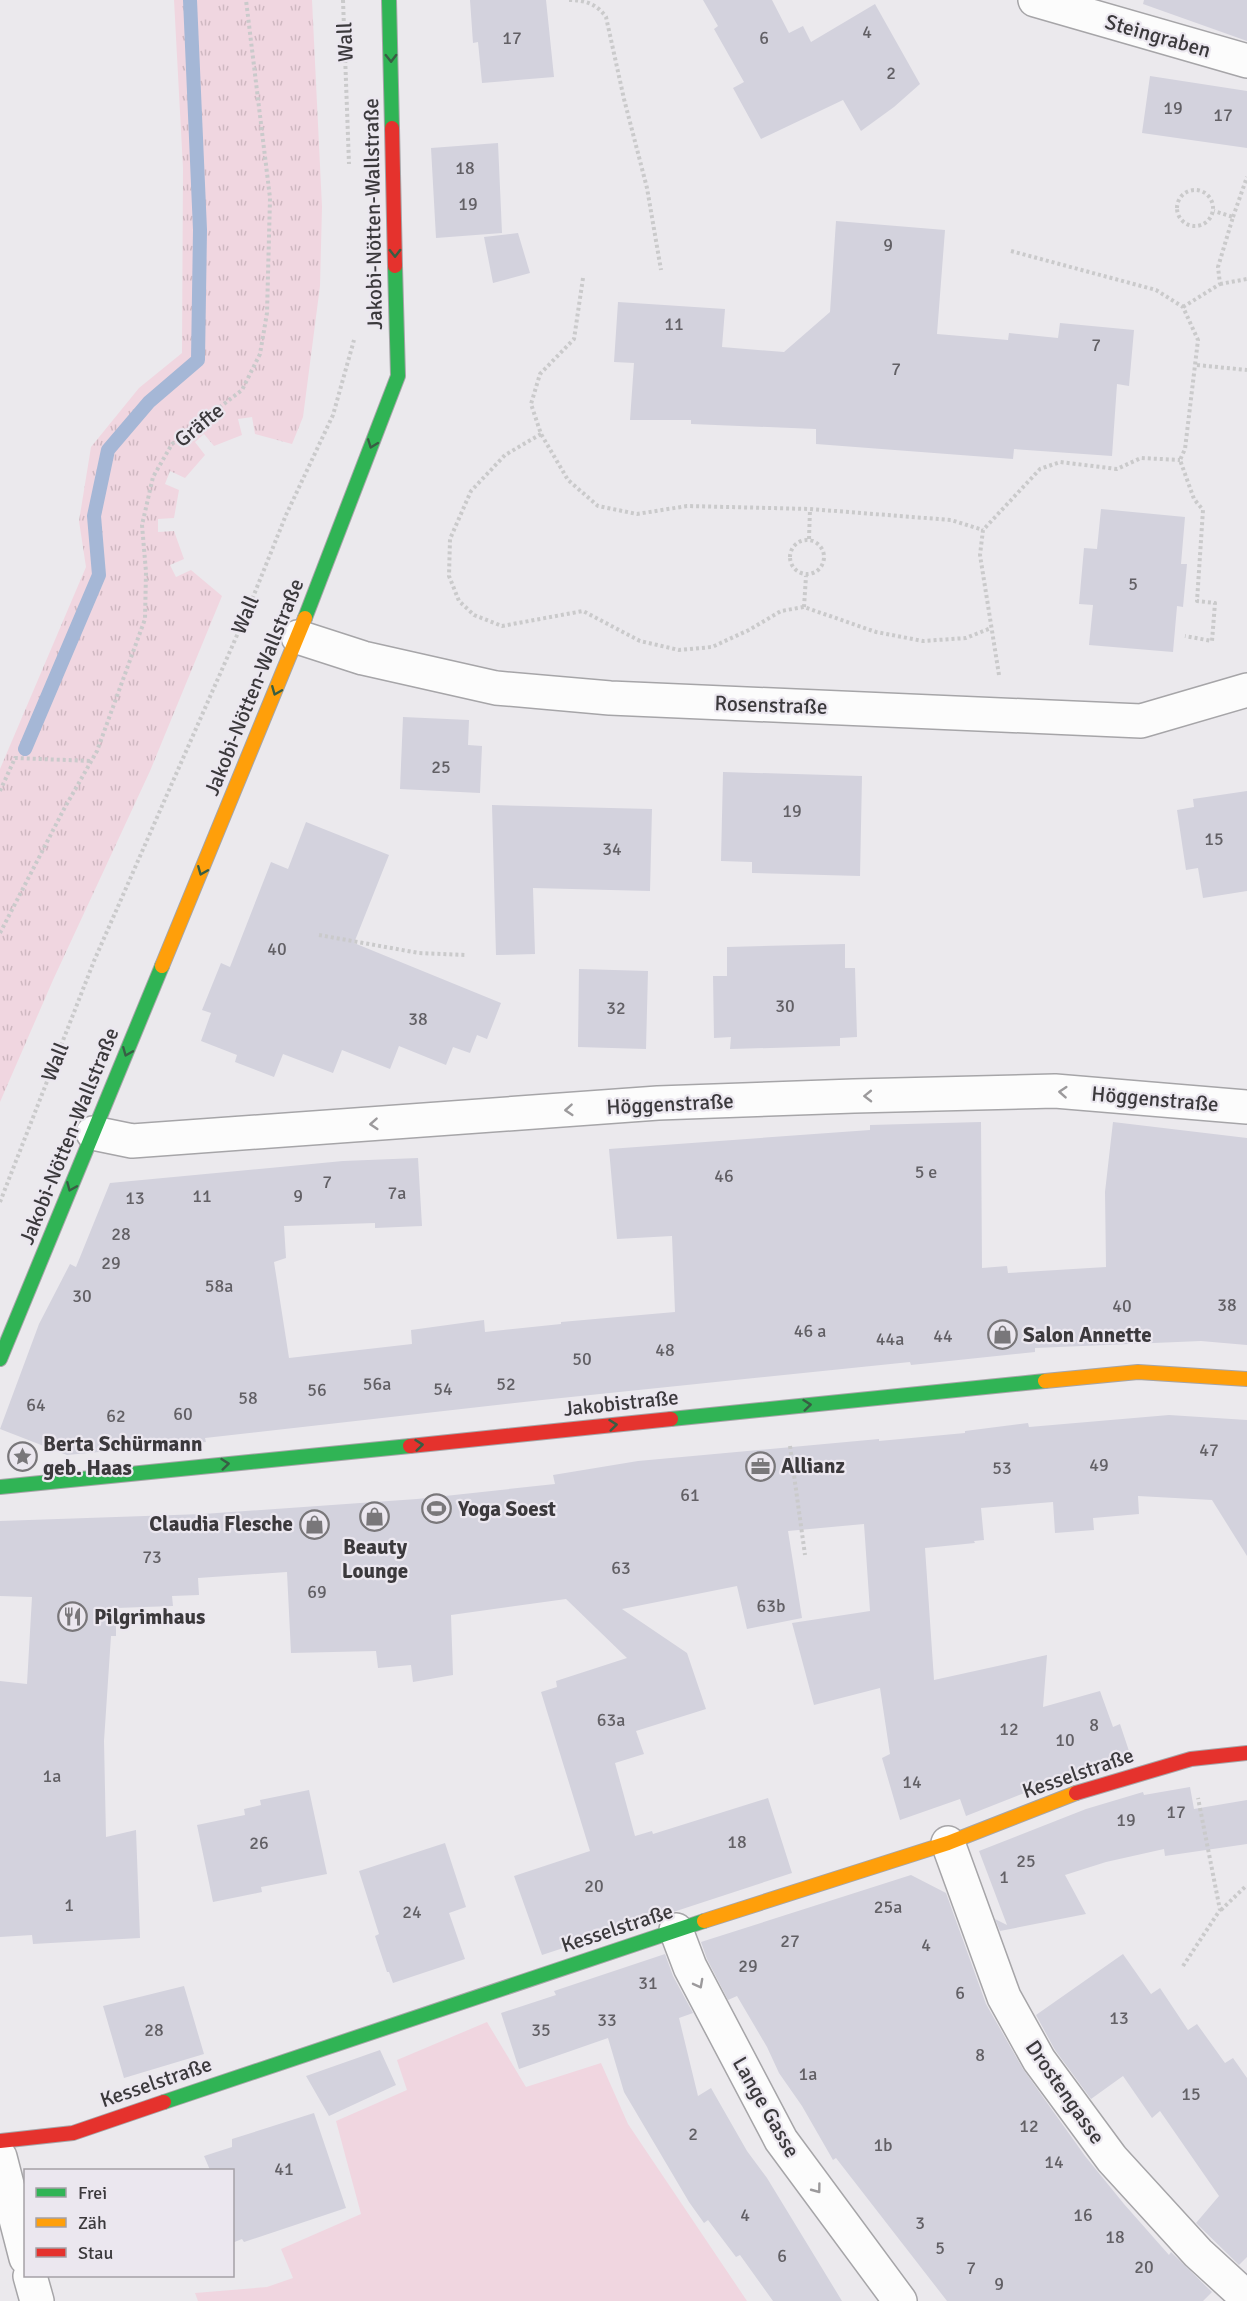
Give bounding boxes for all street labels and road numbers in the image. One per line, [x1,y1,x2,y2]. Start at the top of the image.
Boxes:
street label: Steingraben [1102,9,1214,63]
street label: Wall [331,22,359,62]
street label: Jakobi-Nötten-Wallstraße [358,98,388,330]
street label: Gräfte [169,397,229,453]
street label: Jakobi-Nötten-Wallstraße [199,575,309,799]
street label: Wall [225,592,265,638]
street label: Rosenstraße [714,690,828,720]
street label: Jakobi-Nötten-Wallstraße [14,1024,124,1248]
street label: Wall [35,1039,75,1085]
street label: Höggenstraße [1090,1080,1220,1118]
street label: Höggenstraße [606,1088,734,1120]
street label: Jakobistraße [562,1384,680,1422]
street label: Kesselstraße [1019,1742,1137,1804]
street label: Kesselstraße [558,1898,676,1958]
street label: Drostengasse [1020,2035,1110,2149]
street label: Kesselstraße [97,2051,215,2113]
street label: Lange Gasse [727,2052,805,2162]

